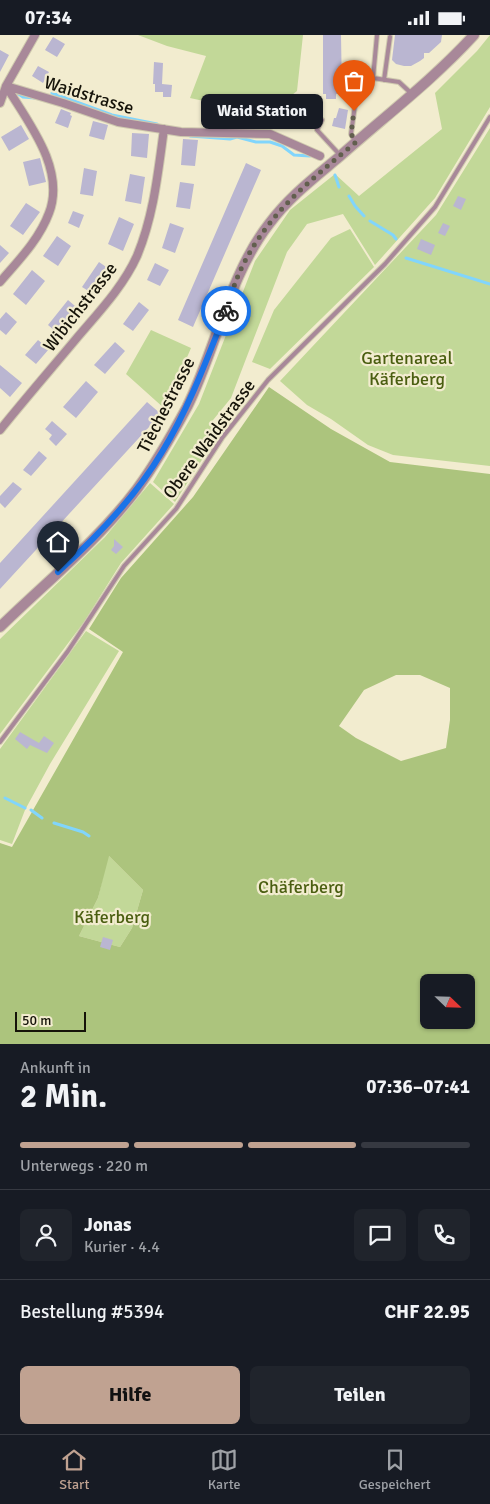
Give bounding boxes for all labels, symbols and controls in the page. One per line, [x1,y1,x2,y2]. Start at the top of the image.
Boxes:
text: 07:34 [25,6,72,30]
pin [333,60,375,111]
icon: bag [340,67,368,95]
street label: Waidstrasse [41,71,137,119]
callout: Waid Station [202,93,324,129]
text: Waid Station [217,101,307,121]
street label: Wibichstrasse [38,258,122,356]
courier [201,286,251,336]
icon: bike [212,297,240,325]
park label: Gartenareal Käferberg [361,347,453,390]
street label: Tièchestrasse [132,353,200,457]
street label: Obere Waidstrasse [158,375,260,503]
pin [37,521,79,572]
icon: home [44,528,72,556]
park label: Chäferberg [258,876,344,898]
park label: Käferberg [74,906,150,928]
north arrow [420,974,475,1029]
map controls [420,974,475,1029]
scale bar [15,1009,86,1032]
text: 50 m [22,1012,51,1029]
text: Ankunft in [20,1058,91,1078]
text: 07:36–07:41 [366,1075,470,1099]
text: 2 Min. [20,1077,107,1116]
text: Unterwegs · 220 m [20,1156,148,1176]
button: person [20,1209,72,1261]
button: chat [354,1209,406,1261]
button: phone [418,1209,470,1261]
text: Jonas [84,1213,131,1237]
text: Kurier · 4.4 [84,1237,160,1257]
text: Bestellung #5394 [20,1300,164,1324]
text: CHF 22.95 [385,1300,470,1324]
button: Hilfe [20,1366,240,1424]
button: Teilen [250,1366,470,1424]
tab: Start [59,1446,89,1493]
tab: Karte [208,1446,240,1493]
tab: Gespeichert [359,1446,431,1493]

